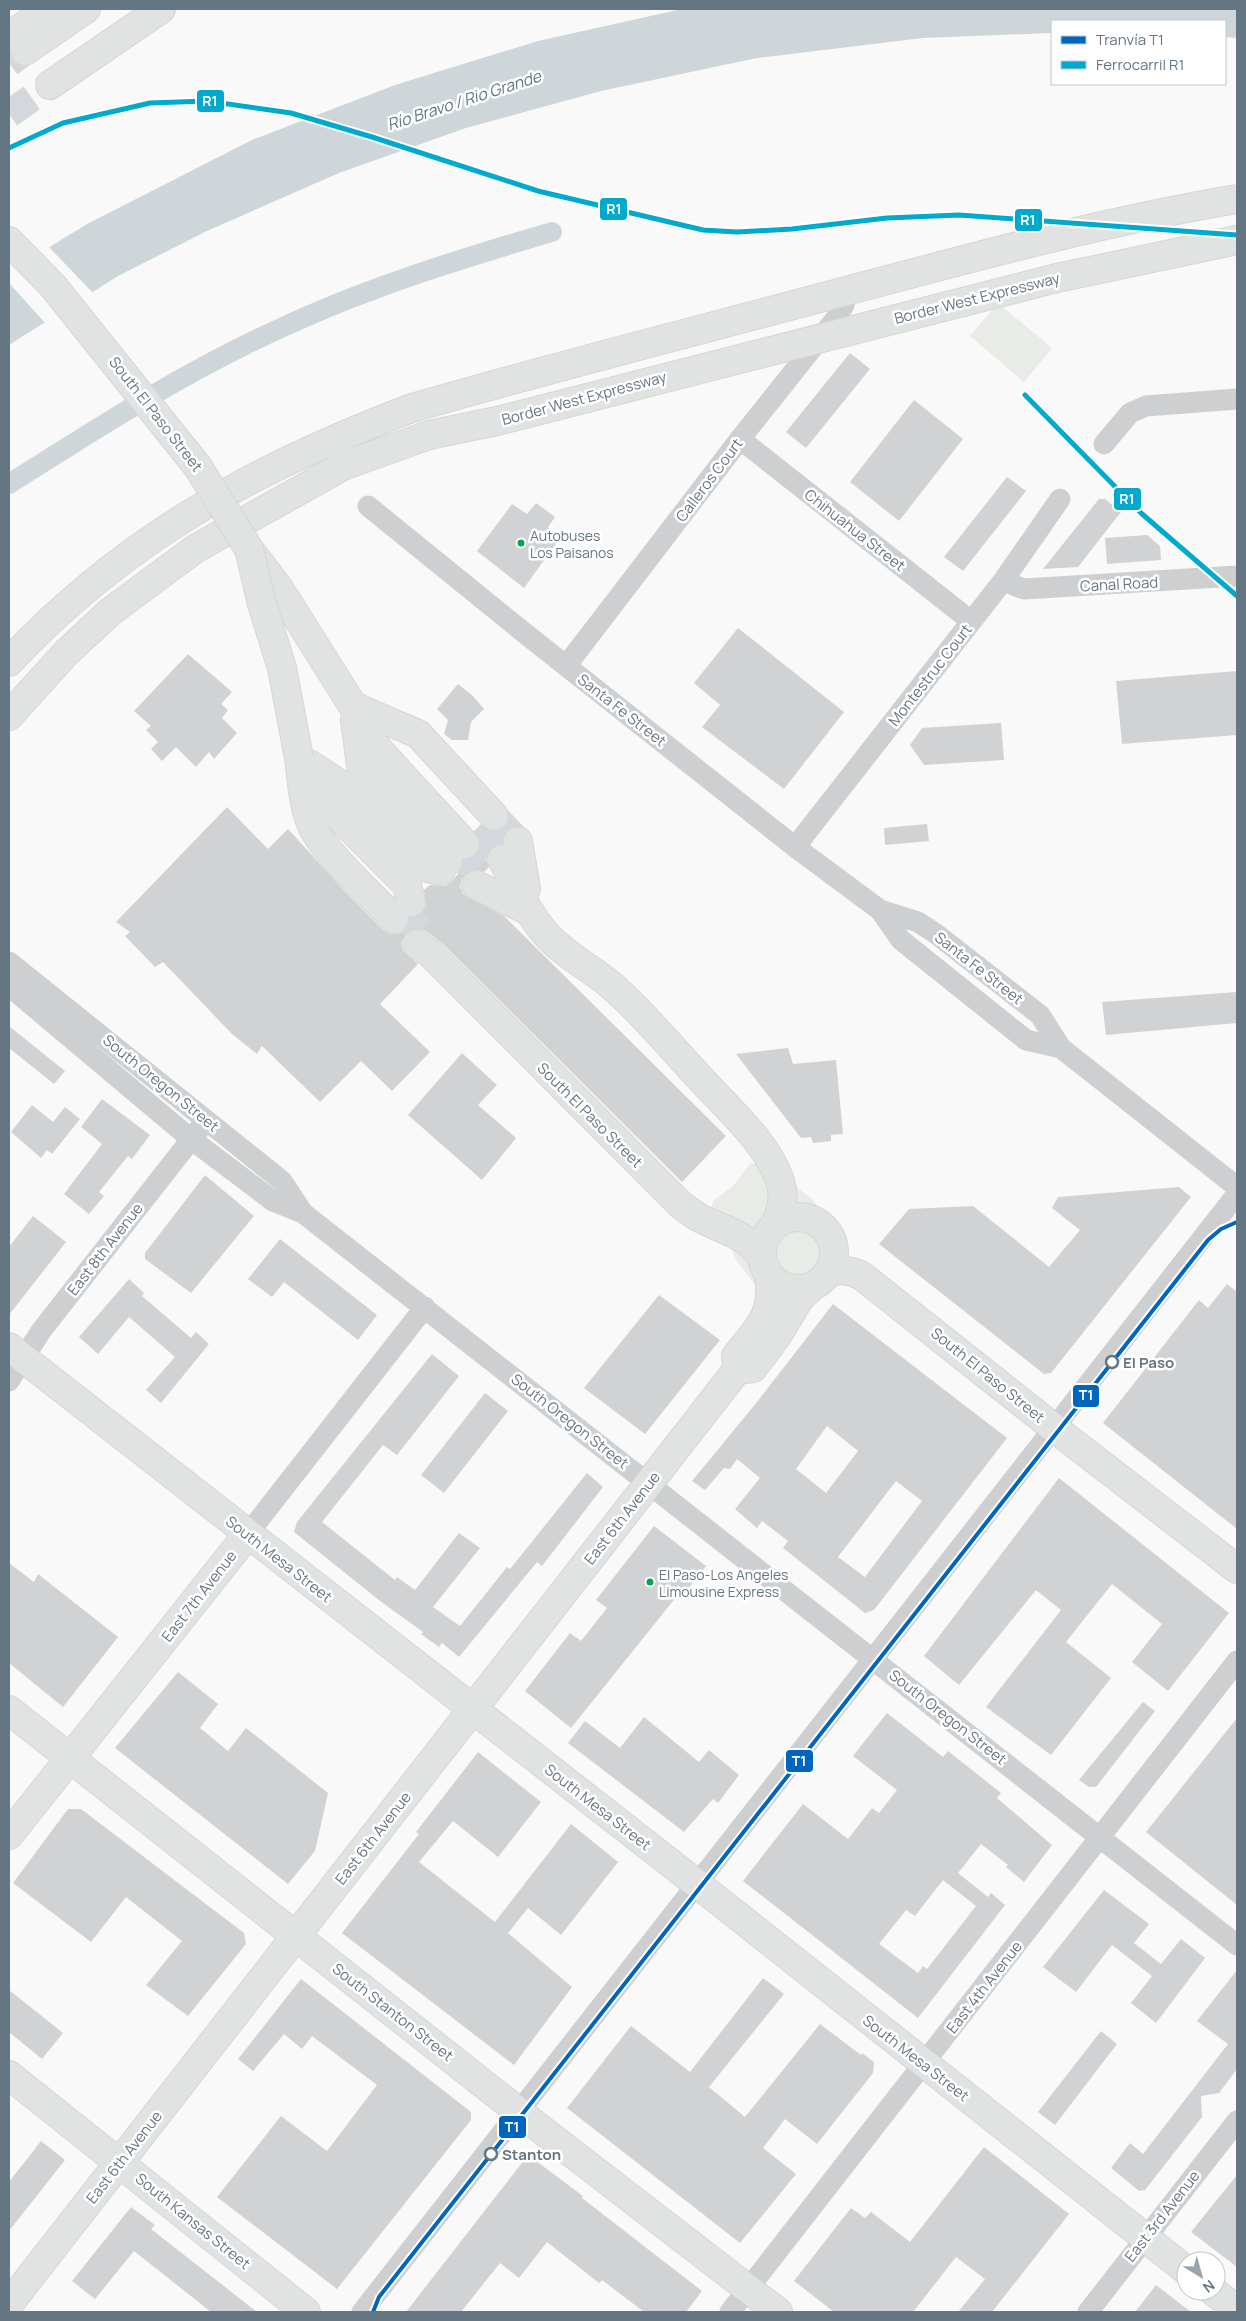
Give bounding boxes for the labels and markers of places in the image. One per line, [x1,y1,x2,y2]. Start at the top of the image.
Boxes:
place label: Autobuses Los Paisanos [530,526,614,562]
marker: Autobuses Los Paisanos [516,538,526,548]
place label: El Paso [1123,1352,1174,1373]
marker: El Paso [1105,1355,1119,1369]
place label: El Paso-Los Angeles Limousine Express [659,1565,788,1601]
marker: El Paso-Los Angeles Limousine Express [645,1577,655,1587]
place label: Stanton [502,2144,561,2165]
marker: Stanton [484,2147,498,2161]

